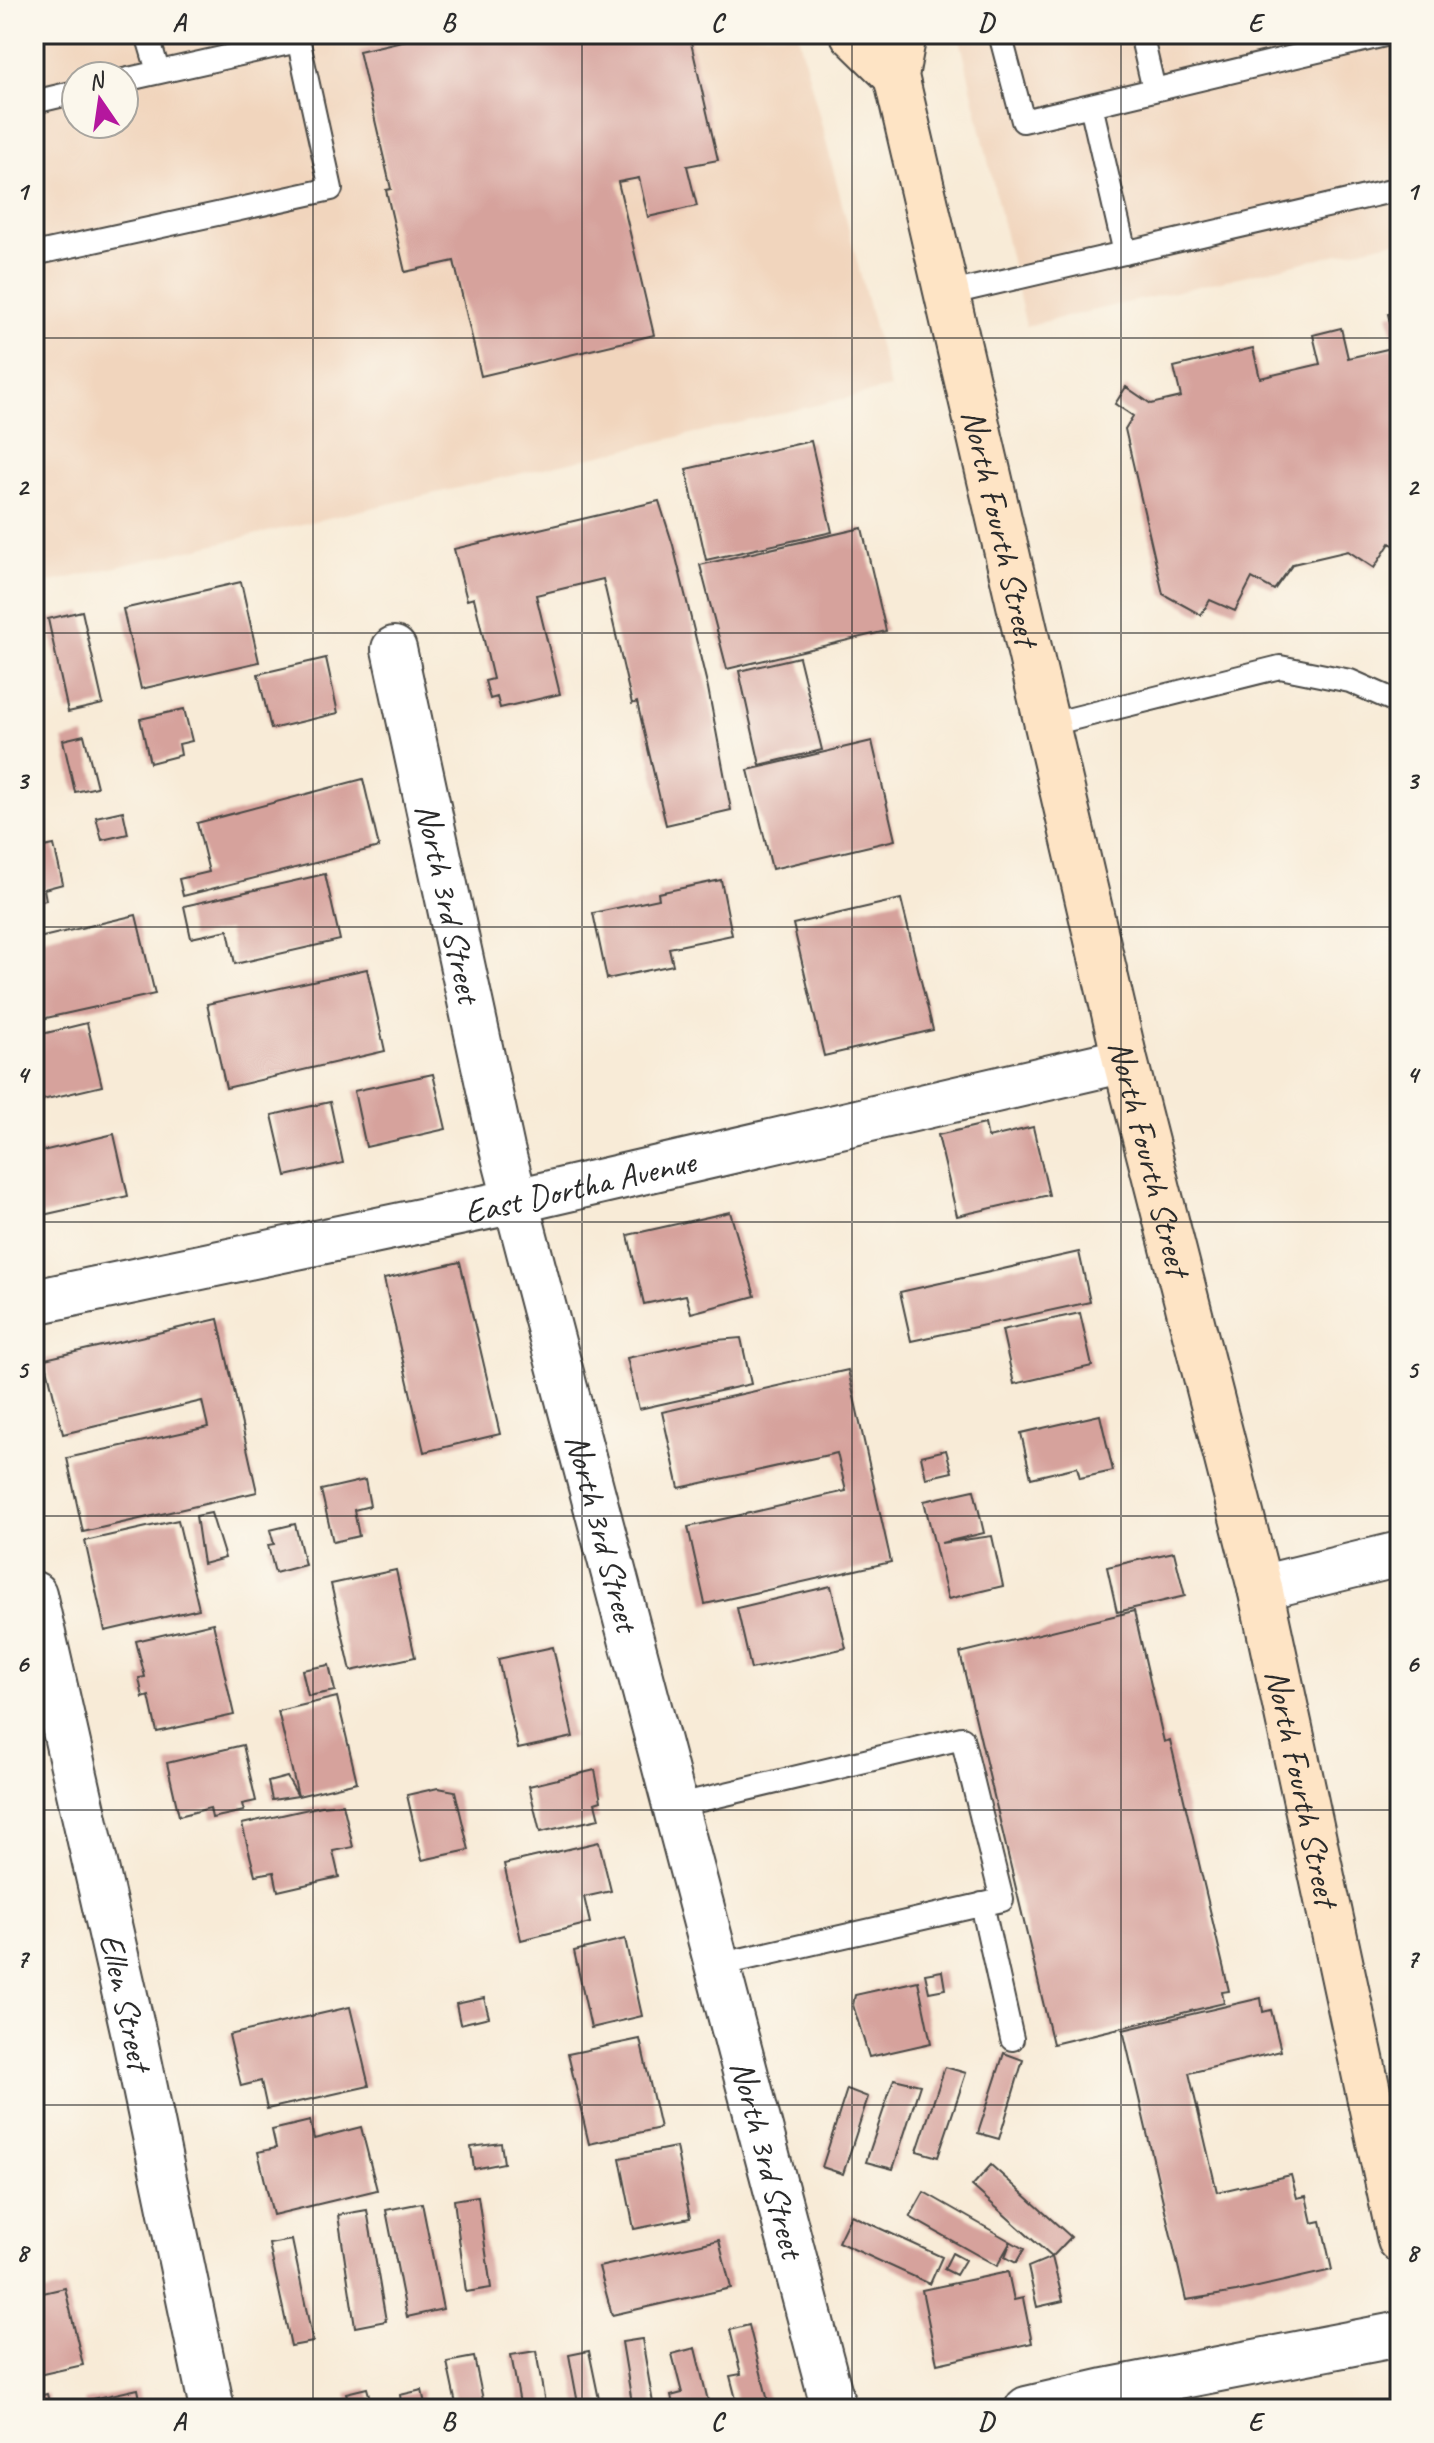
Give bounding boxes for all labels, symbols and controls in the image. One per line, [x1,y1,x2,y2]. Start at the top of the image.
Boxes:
text: A [172,6,187,39]
text: B [441,6,457,39]
text: C [711,6,727,39]
text: D [978,6,996,39]
text: E [1248,6,1266,39]
north arrow [60,60,140,140]
text: N [86,66,109,97]
text: 1 [16,175,31,208]
text: 1 [1406,175,1421,208]
street label: North Fourth Street [952,405,1050,654]
text: 2 [16,470,30,503]
text: 2 [1406,470,1420,503]
text: 3 [16,764,30,797]
text: 3 [1406,764,1420,797]
street label: North 3rd Street [406,800,492,1010]
street label: North Fourth Street [1099,1036,1201,1284]
text: 4 [16,1058,31,1091]
text: 4 [1406,1058,1421,1091]
street label: East Dortha Avenue [461,1139,701,1233]
text: 5 [16,1353,30,1386]
text: 5 [1406,1353,1420,1386]
street label: North 3rd Street [556,1429,650,1639]
text: 6 [16,1647,30,1680]
text: 6 [1406,1647,1420,1680]
street label: North Fourth Street [1256,1665,1350,1914]
street label: Ellen Street [90,1930,163,2078]
text: 7 [16,1942,30,1975]
text: 7 [1406,1942,1420,1975]
street label: North 3rd Street [721,2056,815,2266]
text: 8 [16,2236,31,2269]
text: 8 [1406,2236,1421,2269]
text: A [172,2405,187,2438]
text: B [441,2405,457,2438]
text: C [711,2405,727,2438]
text: D [978,2405,996,2438]
text: E [1248,2405,1266,2438]

